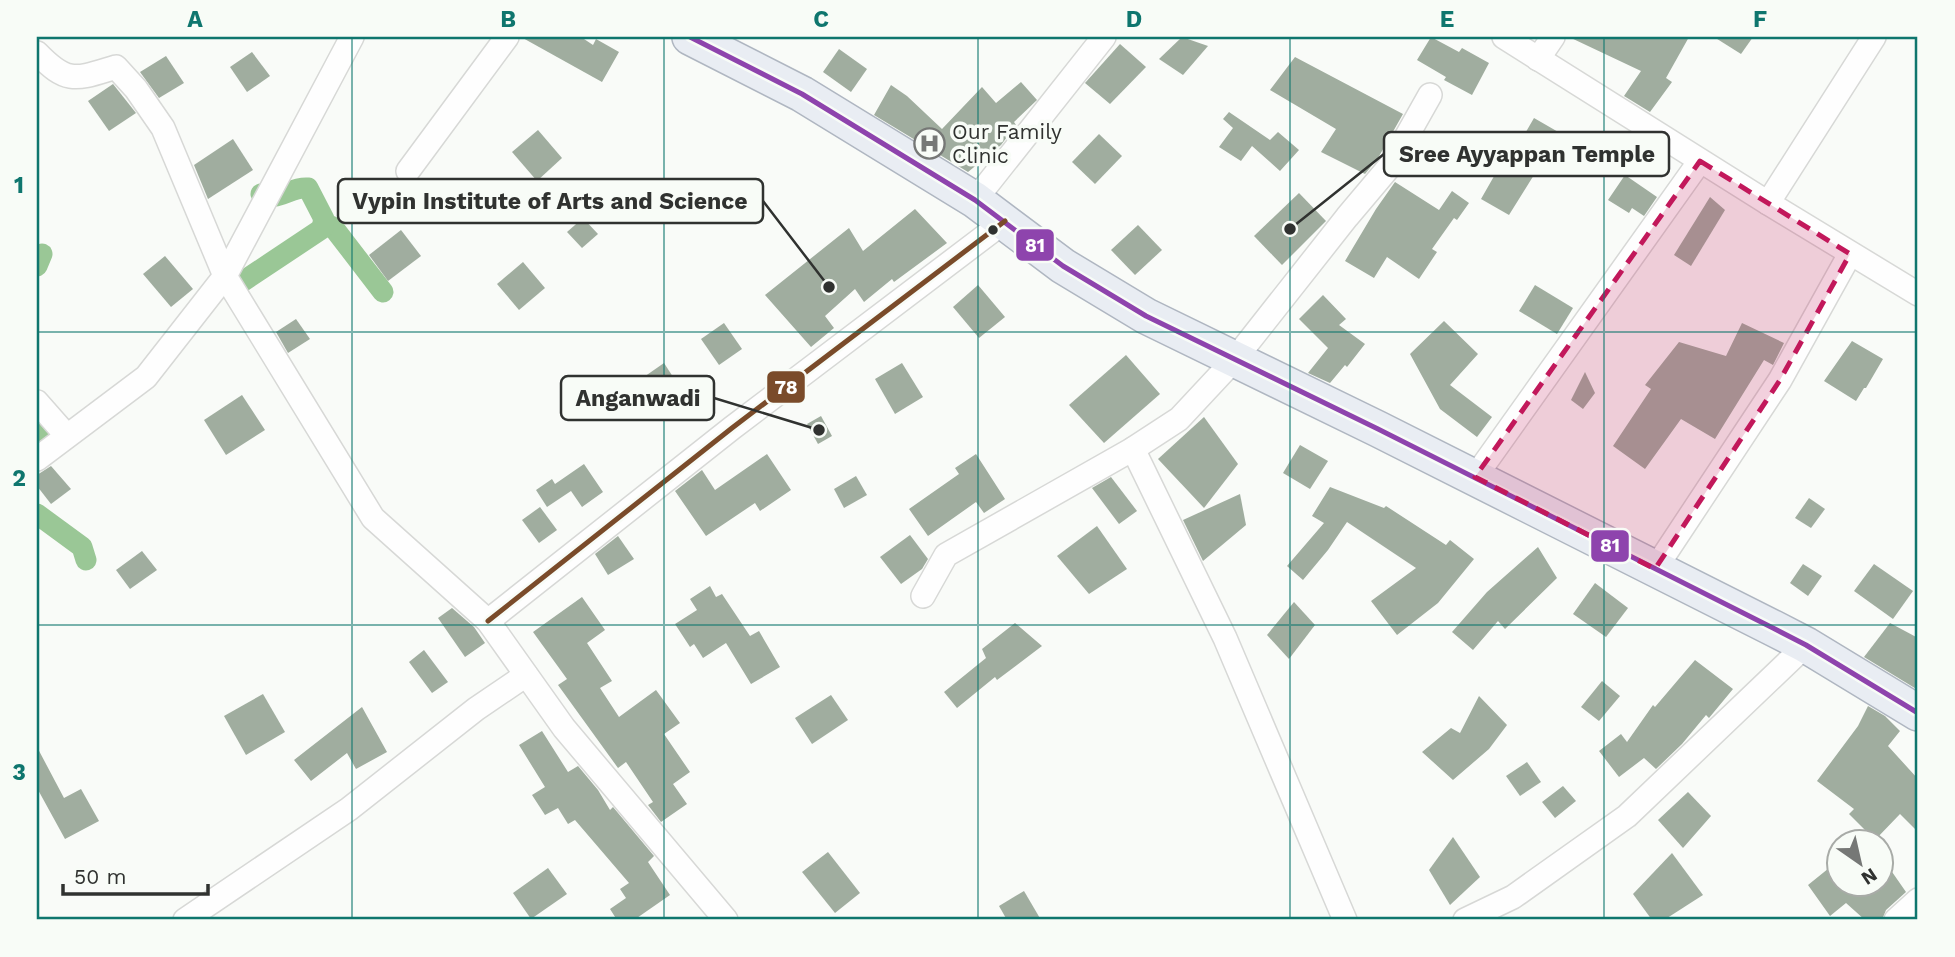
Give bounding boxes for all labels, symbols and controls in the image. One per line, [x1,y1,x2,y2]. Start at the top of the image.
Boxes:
text: A [187,6,203,33]
text: B [500,6,516,33]
text: C [813,6,829,33]
text: D [1126,6,1142,33]
text: E [1440,6,1454,33]
text: F [1753,6,1767,33]
place label: Our Family Clinic [952,119,1062,168]
hospital icon: Our Family Clinic [912,127,946,161]
callout: Sree Ayyappan Temple [1384,132,1669,176]
text: Sree Ayyappan Temple [1399,141,1655,168]
text: 1 [14,172,24,199]
callout: Vypin Institute of Arts and Science [338,179,763,223]
text: Vypin Institute of Arts and Science [352,188,748,215]
unlabelled marker [986,223,1000,237]
line badge: 81 [1015,228,1055,262]
text: 81 [1025,234,1045,257]
line badge: 78 [766,370,806,404]
callout: Anganwadi [561,376,714,420]
text: 78 [774,376,798,399]
text: Anganwadi [575,385,701,412]
text: 2 [12,465,26,492]
line badge: 81 [1590,529,1630,563]
text: 81 [1600,534,1620,557]
text: 3 [12,759,26,786]
north arrow [1826,828,1896,898]
scale bar [63,852,208,896]
text: N [1857,863,1881,890]
text: 50 m [74,864,126,889]

